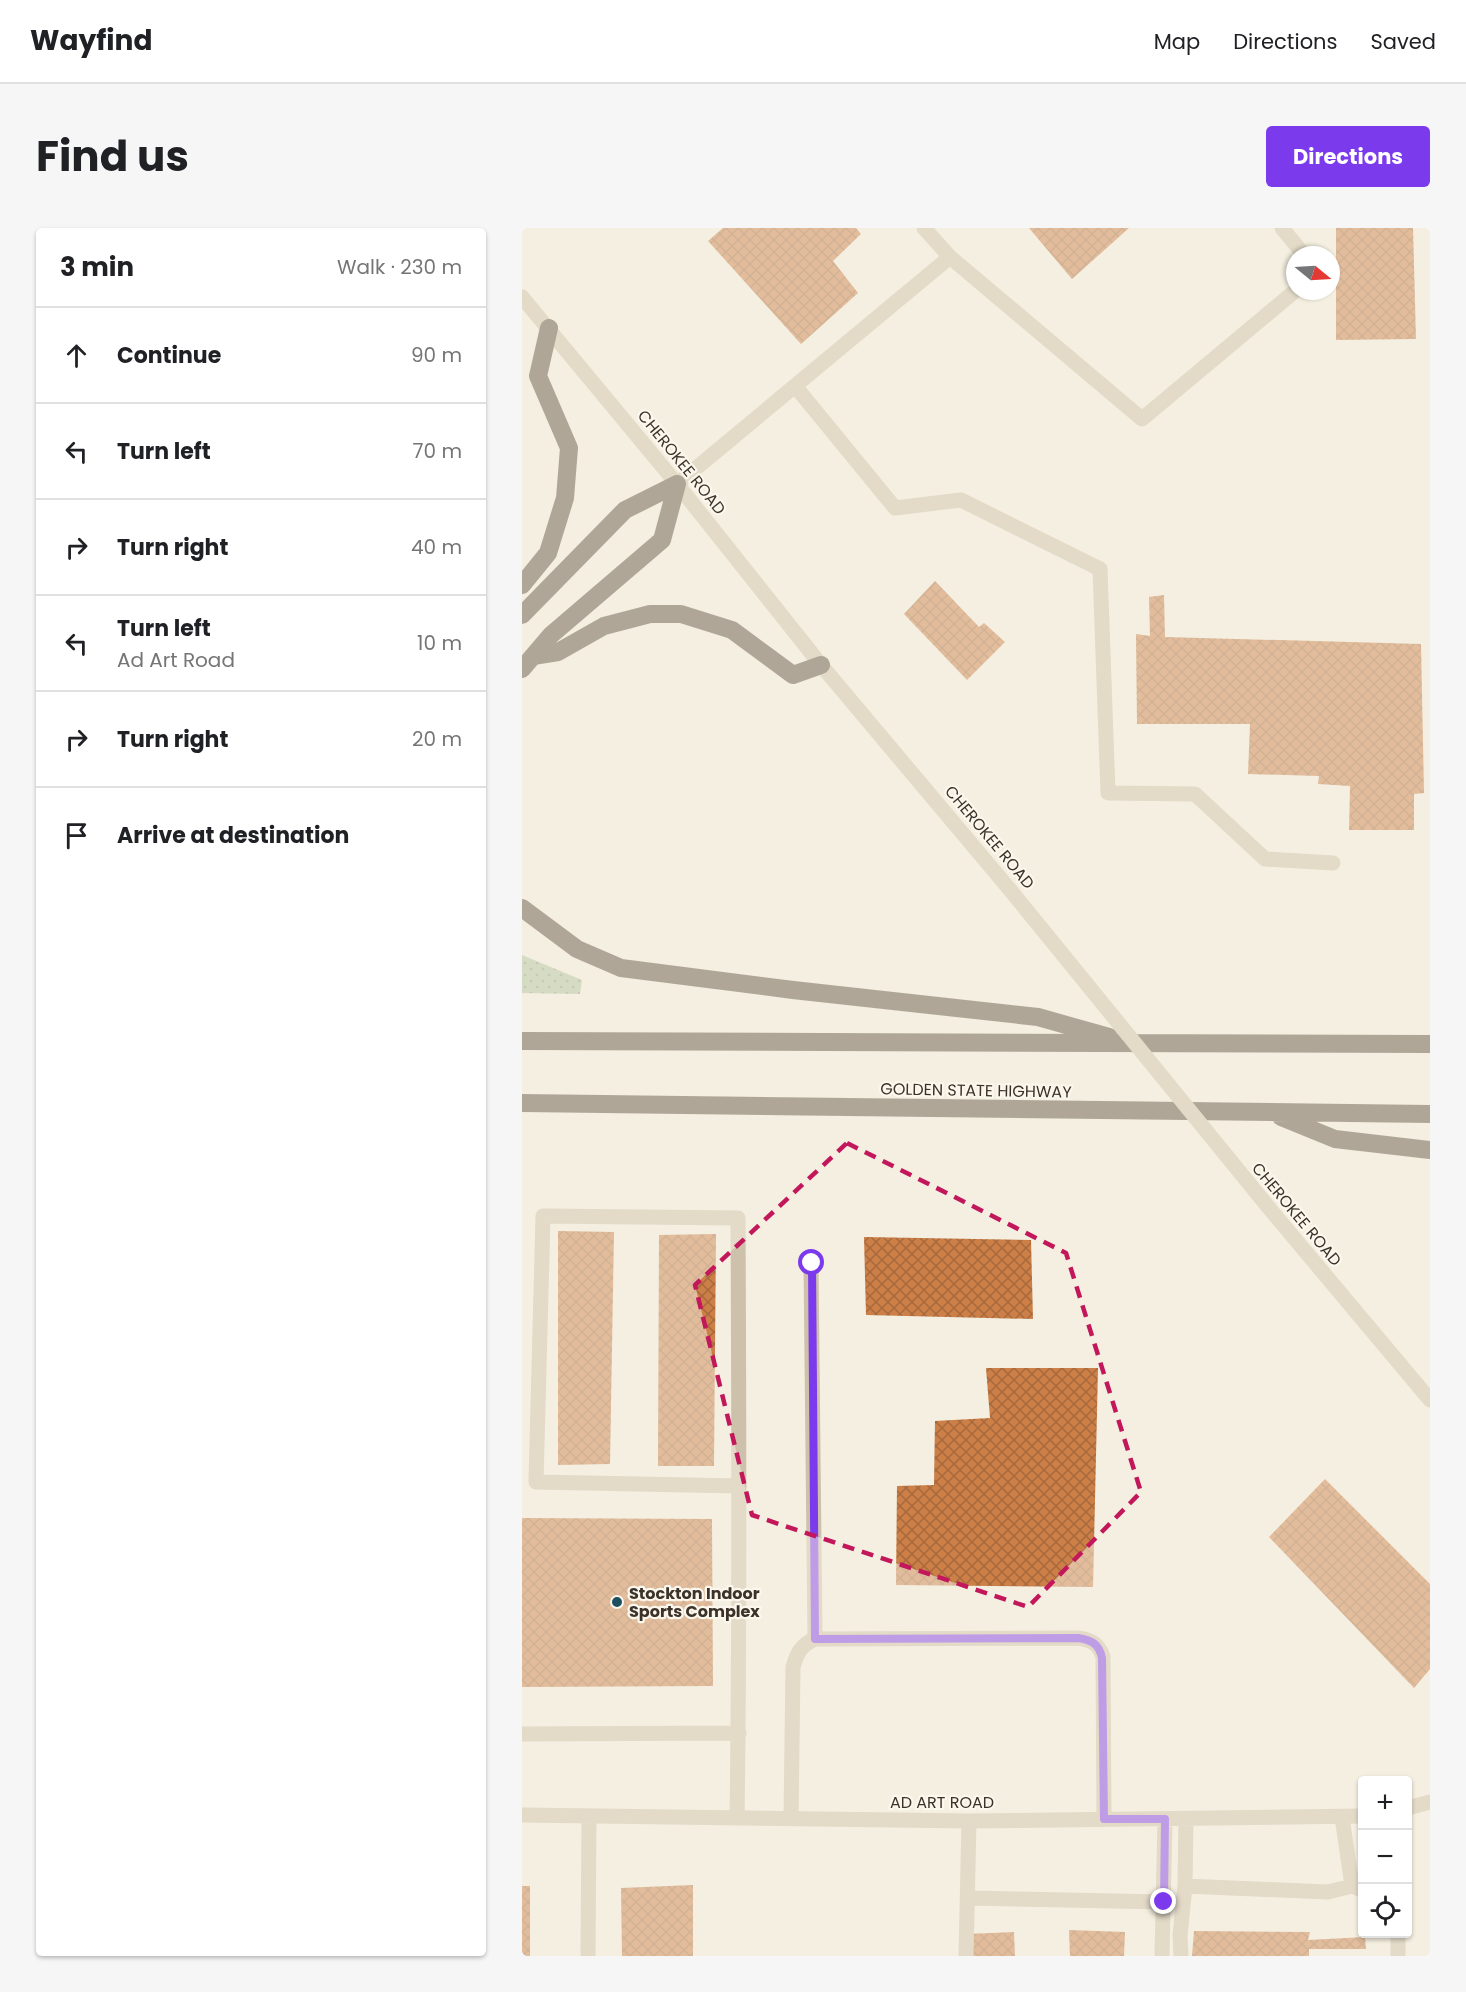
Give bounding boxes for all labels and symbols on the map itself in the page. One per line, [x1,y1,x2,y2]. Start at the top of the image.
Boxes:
north arrow [1286,246,1340,300]
street label: CHEROKEE ROAD [632,405,731,520]
street label: CHEROKEE ROAD [939,781,1040,894]
street label: GOLDEN STATE HIGHWAY [880,1077,1072,1104]
street label: CHEROKEE ROAD [1246,1158,1347,1271]
route start [798,1249,824,1275]
place label: Stockton Indoor Sports Complex [629,1582,760,1623]
marker: Stockton Indoor Sports Complex [610,1595,624,1609]
street label: AD ART ROAD [890,1791,994,1814]
route end [1150,1888,1176,1914]

